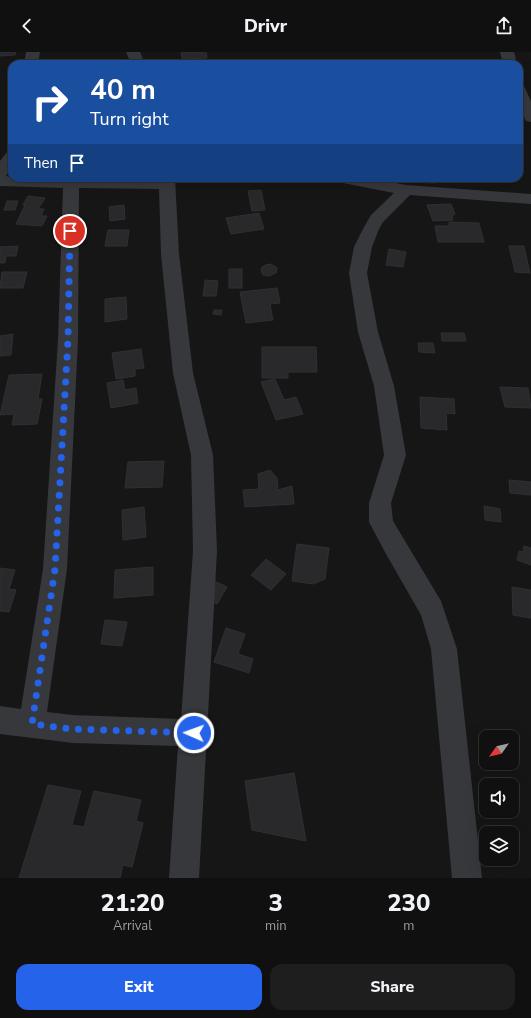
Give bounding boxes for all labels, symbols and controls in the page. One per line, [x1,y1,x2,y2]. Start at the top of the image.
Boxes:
text: Drivr [244,14,287,38]
icon: back [16,15,38,37]
icon: share [493,15,515,37]
text: 40 m [90,71,156,109]
icon: right [24,76,76,128]
text: Turn right [90,107,169,131]
icon: arrive [66,152,88,174]
text: Then [24,153,58,173]
pin [53,214,87,248]
icon: arrive [59,220,81,242]
position arrow [173,712,215,754]
north arrow [479,730,519,770]
map controls [479,730,519,866]
button: sound [479,778,519,818]
button: layers [479,826,519,866]
text: 21:20 [101,887,164,919]
text: 3 [269,887,283,919]
text: 230 [387,887,430,919]
text: Arrival [113,917,152,935]
text: min [265,917,287,935]
text: m [403,917,414,935]
button: Exit [16,964,262,1010]
button: Share [270,964,515,1010]

